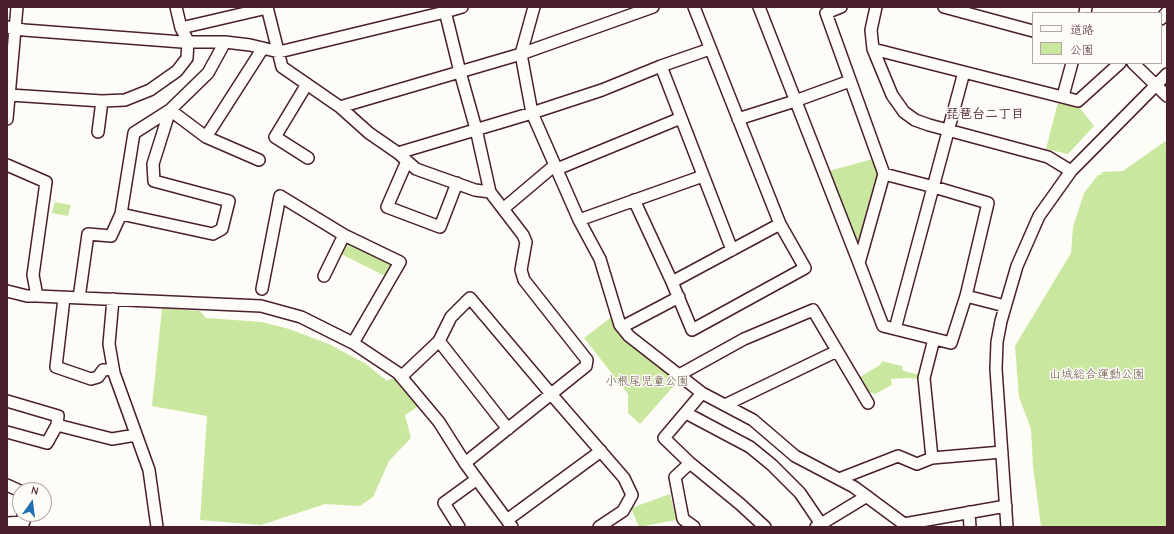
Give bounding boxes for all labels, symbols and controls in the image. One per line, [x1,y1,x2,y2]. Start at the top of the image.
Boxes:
legend [1032,12,1162,64]
text: 道路 [1070,23,1094,37]
text: 公園 [1070,43,1094,57]
district label: 琵琶台二丁目 [946,106,1024,122]
park label: 山城総合運動公園 [1049,368,1145,382]
park label: 小根尾児童公園 [605,375,689,389]
north arrow [12,482,52,522]
text: N [30,484,40,498]

